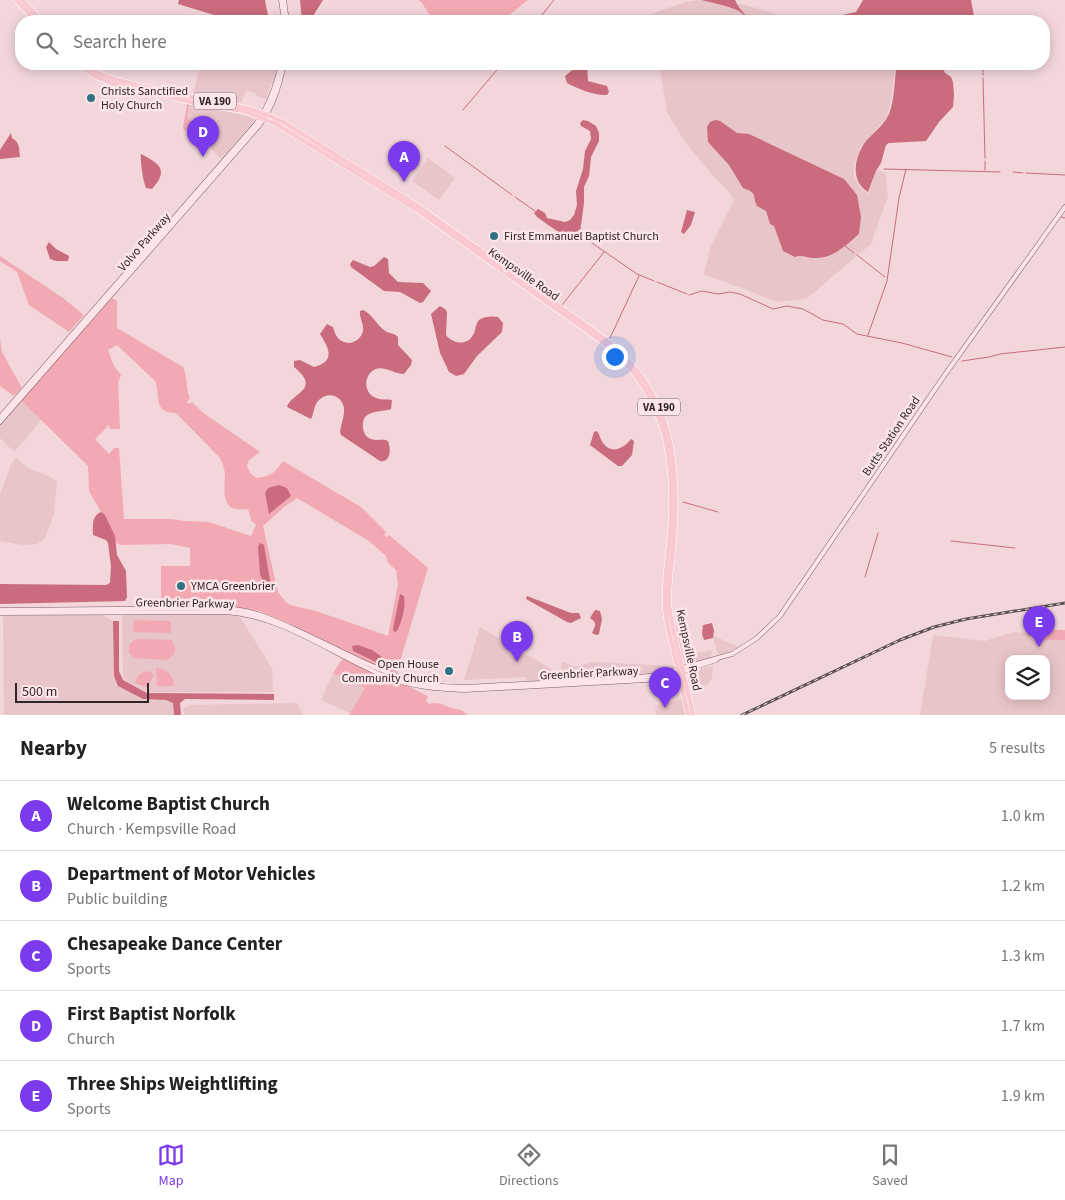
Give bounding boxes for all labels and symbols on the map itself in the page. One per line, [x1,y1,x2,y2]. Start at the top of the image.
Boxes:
place label: Christs Sanctified Holy Church [101,83,188,114]
marker: Christs Sanctified Holy Church [85,92,97,104]
road number: VA 190 [194,92,236,110]
pin: D [187,116,219,157]
pin: A [388,141,420,182]
street label: Volvo Parkway [114,209,175,275]
place label: First Emmanuel Baptist Church [504,228,659,245]
marker: First Emmanuel Baptist Church [488,230,500,242]
street label: Kempsville Road [485,244,563,305]
your location [602,344,628,370]
street label: Butts Station Road [858,393,924,480]
road number: VA 190 [638,398,680,416]
place label: YMCA Greenbrier [190,578,276,595]
marker: YMCA Greenbrier [175,580,187,592]
street label: Greenbrier Parkway [135,594,235,613]
pin: E [1023,606,1055,647]
street label: Kempsville Road [672,608,705,693]
pin: B [501,621,533,662]
place label: Open House Community Church [342,656,439,687]
street label: Greenbrier Parkway [539,662,639,685]
marker: Open House Community Church [443,665,455,677]
pin: C [649,667,681,708]
scale bar [15,680,149,703]

